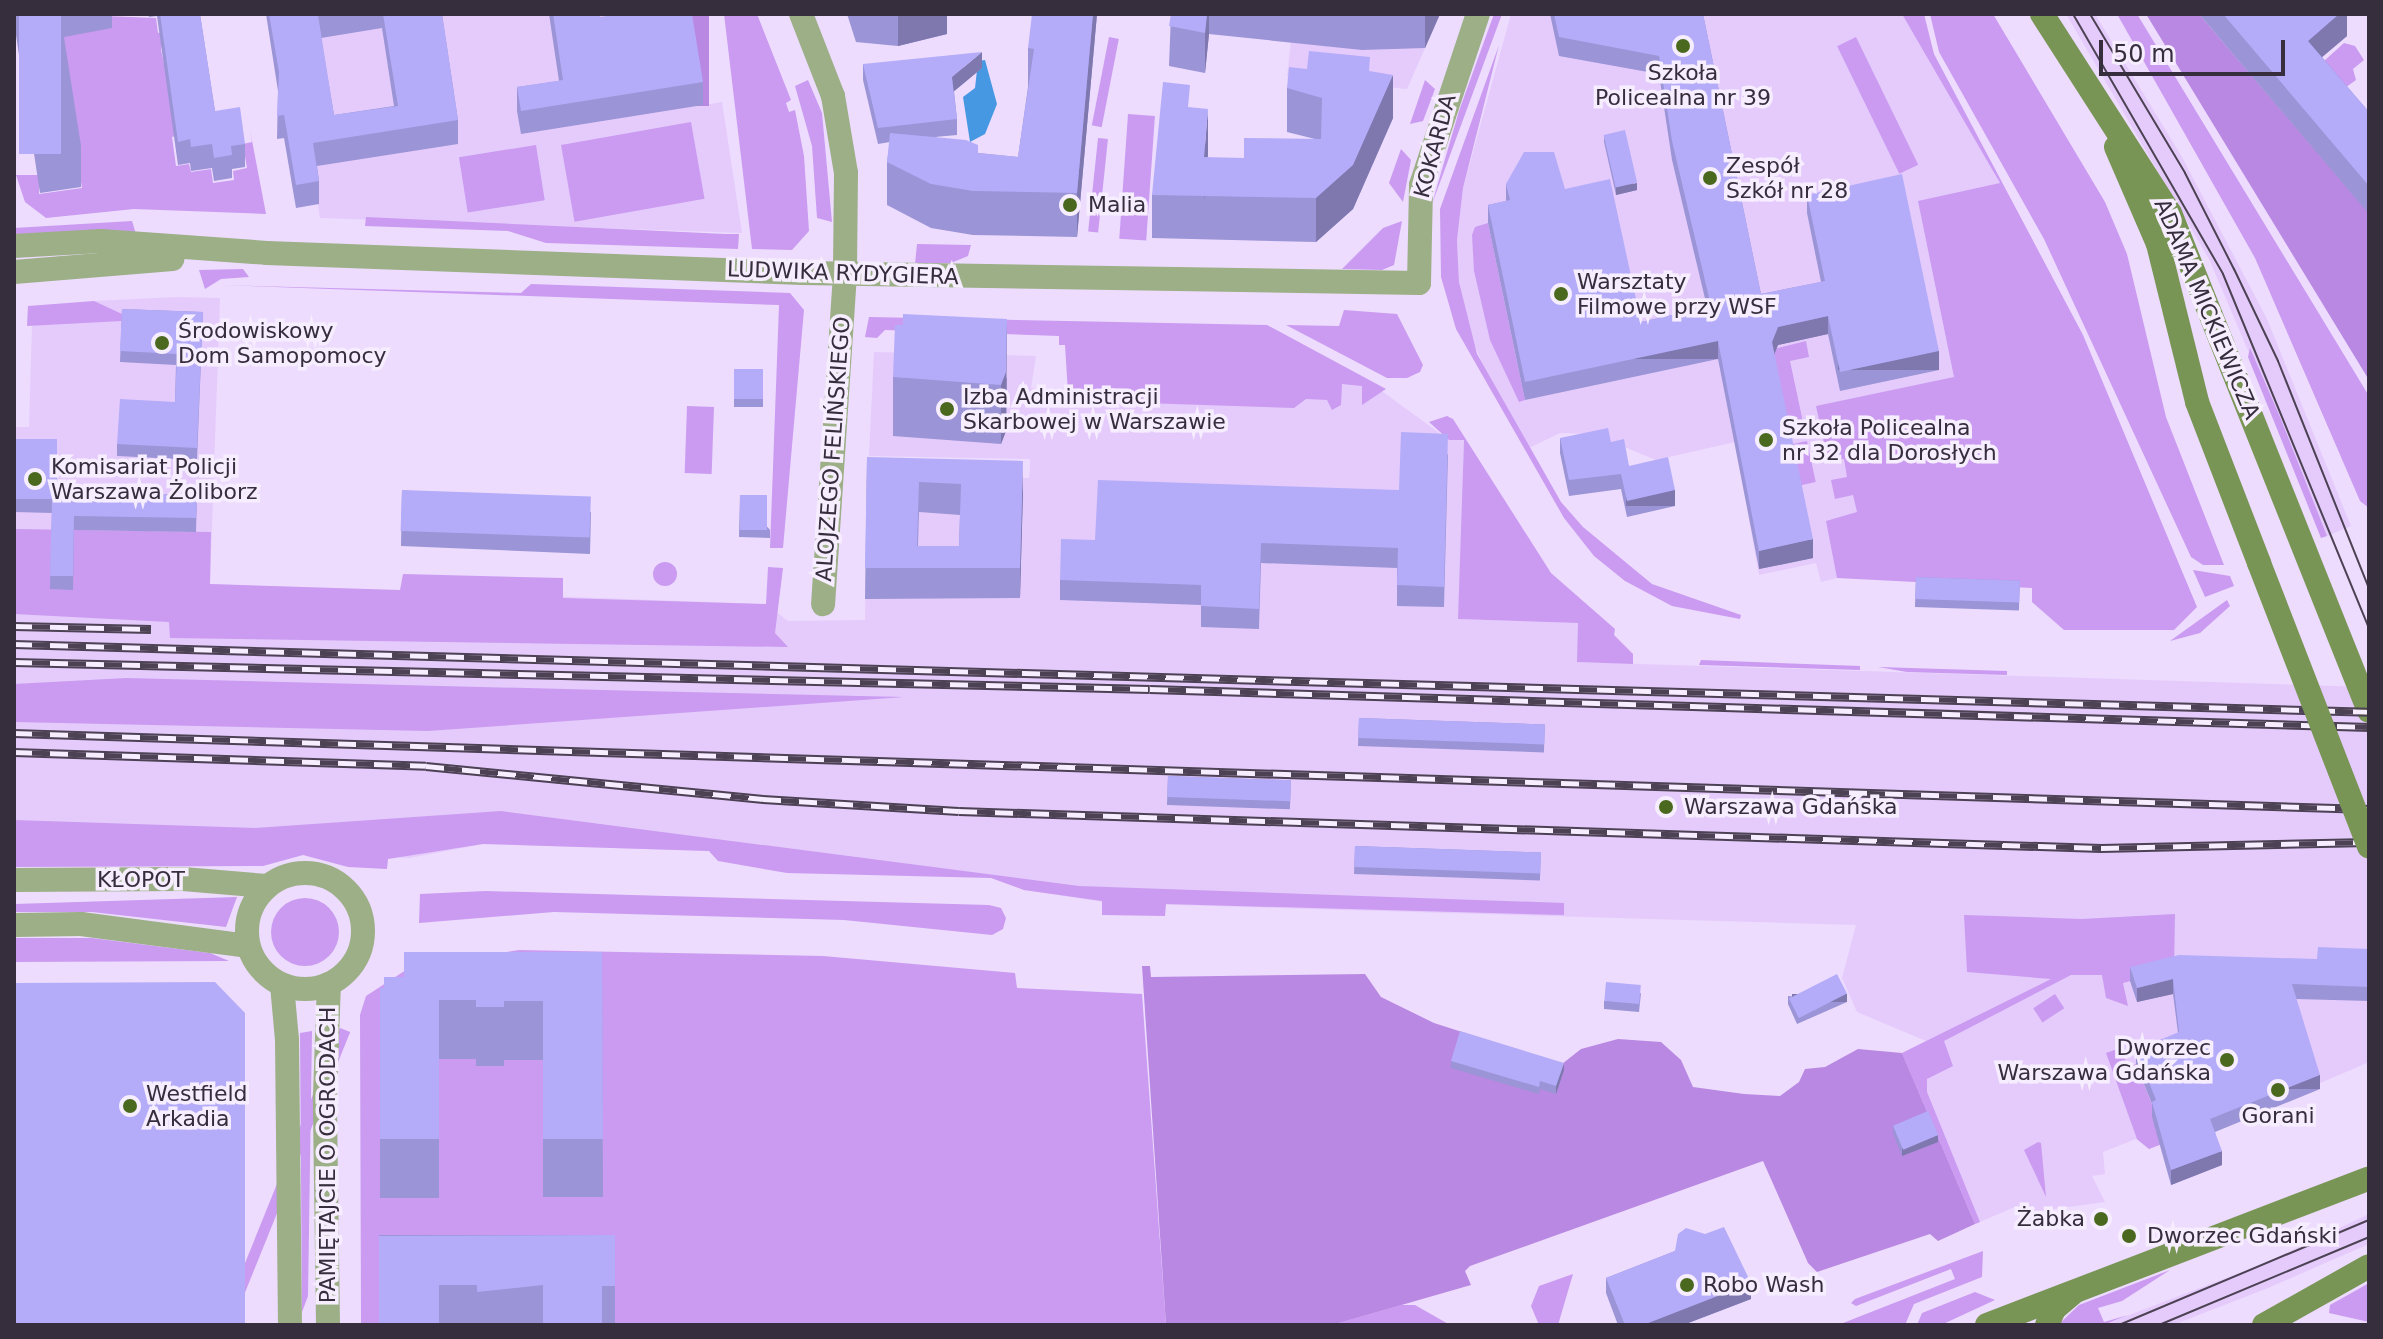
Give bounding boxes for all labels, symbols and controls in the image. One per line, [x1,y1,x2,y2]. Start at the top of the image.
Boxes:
scale bar [2103,24,2289,74]
marker: Szkoła Policealna nr 39 [1674,37,1692,55]
text: 50 m [2113,40,2175,68]
place label: Szkoła Policealna nr 39 [1595,59,1771,110]
street label: KOKARDA [1408,91,1462,201]
place label: Zespół Szkół nr 28 [1726,152,1848,204]
marker: Zespół Szkół nr 28 [1701,169,1719,187]
place label: Malia [1088,192,1146,218]
marker: Malia [1059,194,1081,216]
street label: ADAMA MICKIEWICZA [2149,195,2265,423]
street label: LUDWIKA RYDYGIERA [727,256,959,290]
place label: Warsztaty Filmowe przy WSF [1577,268,1777,320]
marker: Warsztaty Filmowe przy WSF [1552,285,1570,303]
street label: ALOJZEGO FELIŃSKIEGO [811,316,855,582]
place label: Środowiskowy Dom Samopomocy [178,317,387,368]
marker: Środowiskowy Dom Samopomocy [153,334,171,352]
place label: Izba Administracji Skarbowej w Warszawie [963,383,1226,434]
marker: Izba Administracji Skarbowej w Warszawie [938,400,956,418]
place label: Szkoła Policealna nr 32 dla Dorosłych [1782,414,1997,466]
marker: Szkoła Policealna nr 32 dla Dorosłych [1757,431,1775,449]
place label: Komisariat Policji Warszawa Żoliborz [51,453,258,504]
marker: Komisariat Policji Warszawa Żoliborz [26,470,44,488]
place label: Warszawa Gdańska [1684,794,1898,820]
marker: Warszawa Gdańska [1655,796,1677,818]
street label: KŁOPOT [97,867,185,893]
street label: PAMIĘTAJCIE O OGRODACH [315,1007,341,1303]
place label: Dworzec Warszawa Gdańska [1997,1034,2211,1086]
marker: Dworzec Warszawa Gdańska [2218,1051,2236,1069]
place label: Westfield Arkadia [146,1080,248,1132]
marker: Gorani [2269,1081,2287,1099]
marker: Westfield Arkadia [121,1097,139,1115]
place label: Gorani [2241,1103,2315,1129]
place label: Żabka [2017,1206,2085,1232]
marker: Żabka [2092,1210,2110,1228]
place label: Dworzec Gdański [2147,1223,2337,1249]
marker: Dworzec Gdański [2118,1225,2140,1247]
place label: Robo Wash [1703,1272,1824,1298]
marker: Robo Wash [1678,1276,1696,1294]

